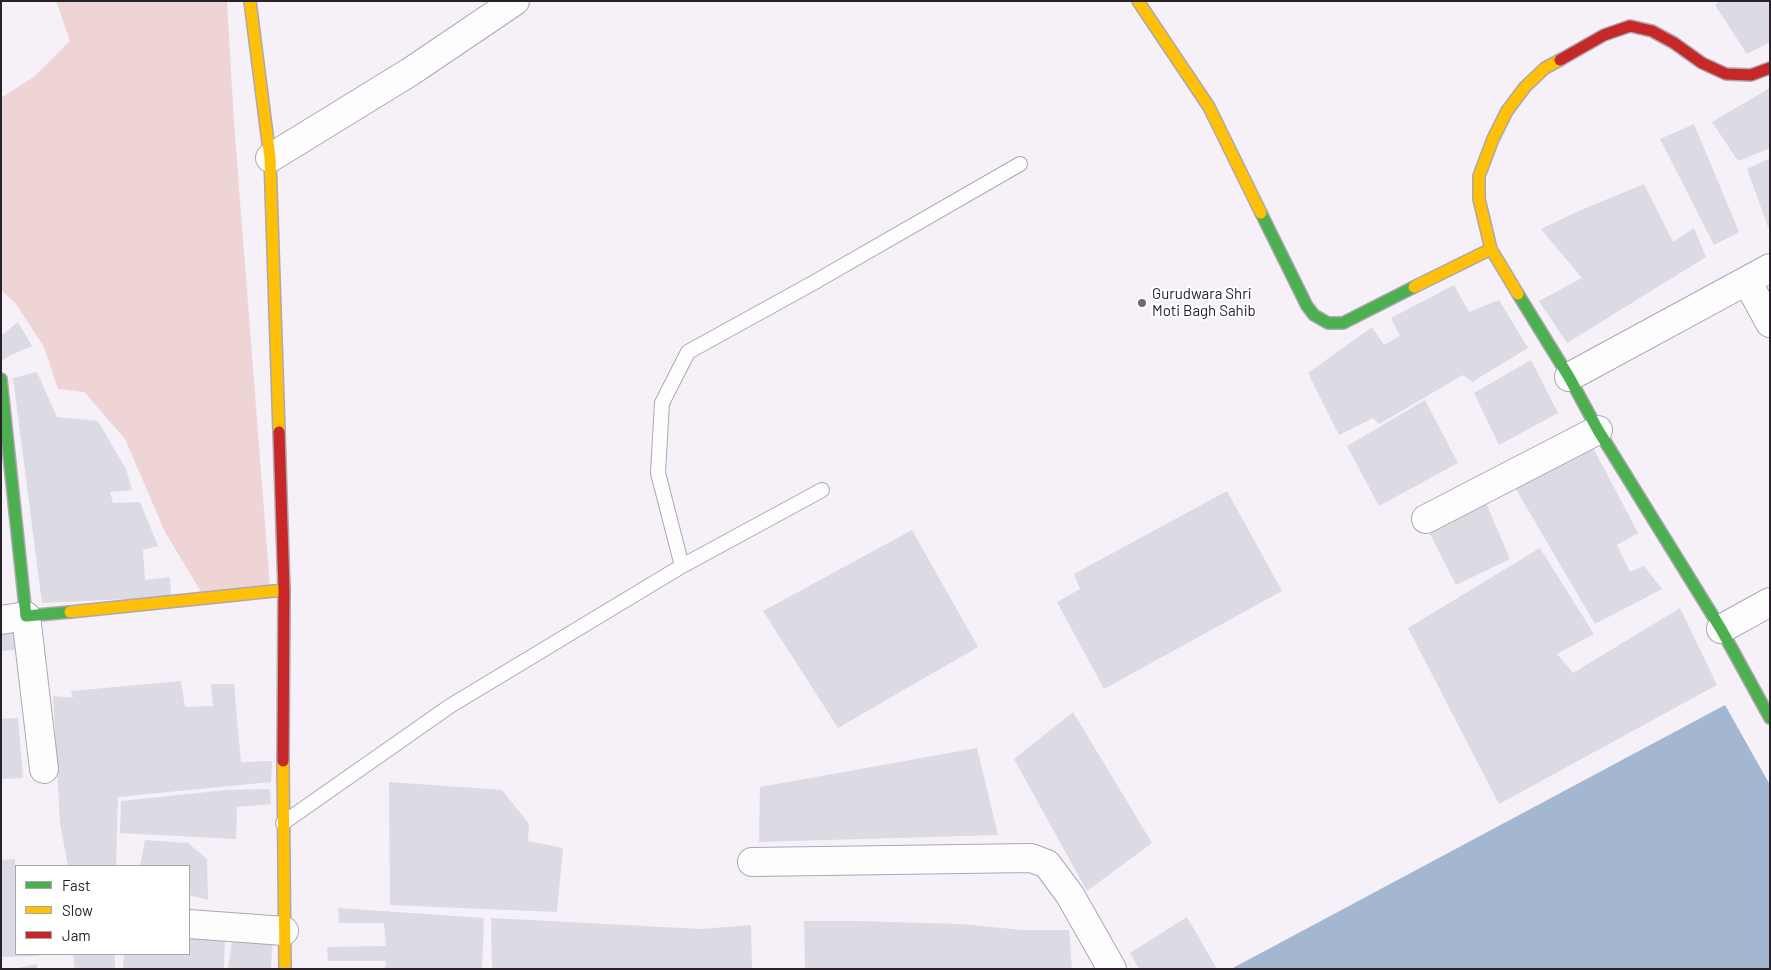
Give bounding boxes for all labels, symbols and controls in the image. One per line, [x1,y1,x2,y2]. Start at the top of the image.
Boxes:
place label: Gurudwara Shri Moti Bagh Sahib [1152,285,1256,320]
marker: Gurudwara Shri Moti Bagh Sahib [1136,297,1148,309]
legend [15,865,190,955]
text: Fast [62,876,90,894]
text: Slow [62,901,93,919]
text: Jam [62,926,91,944]

